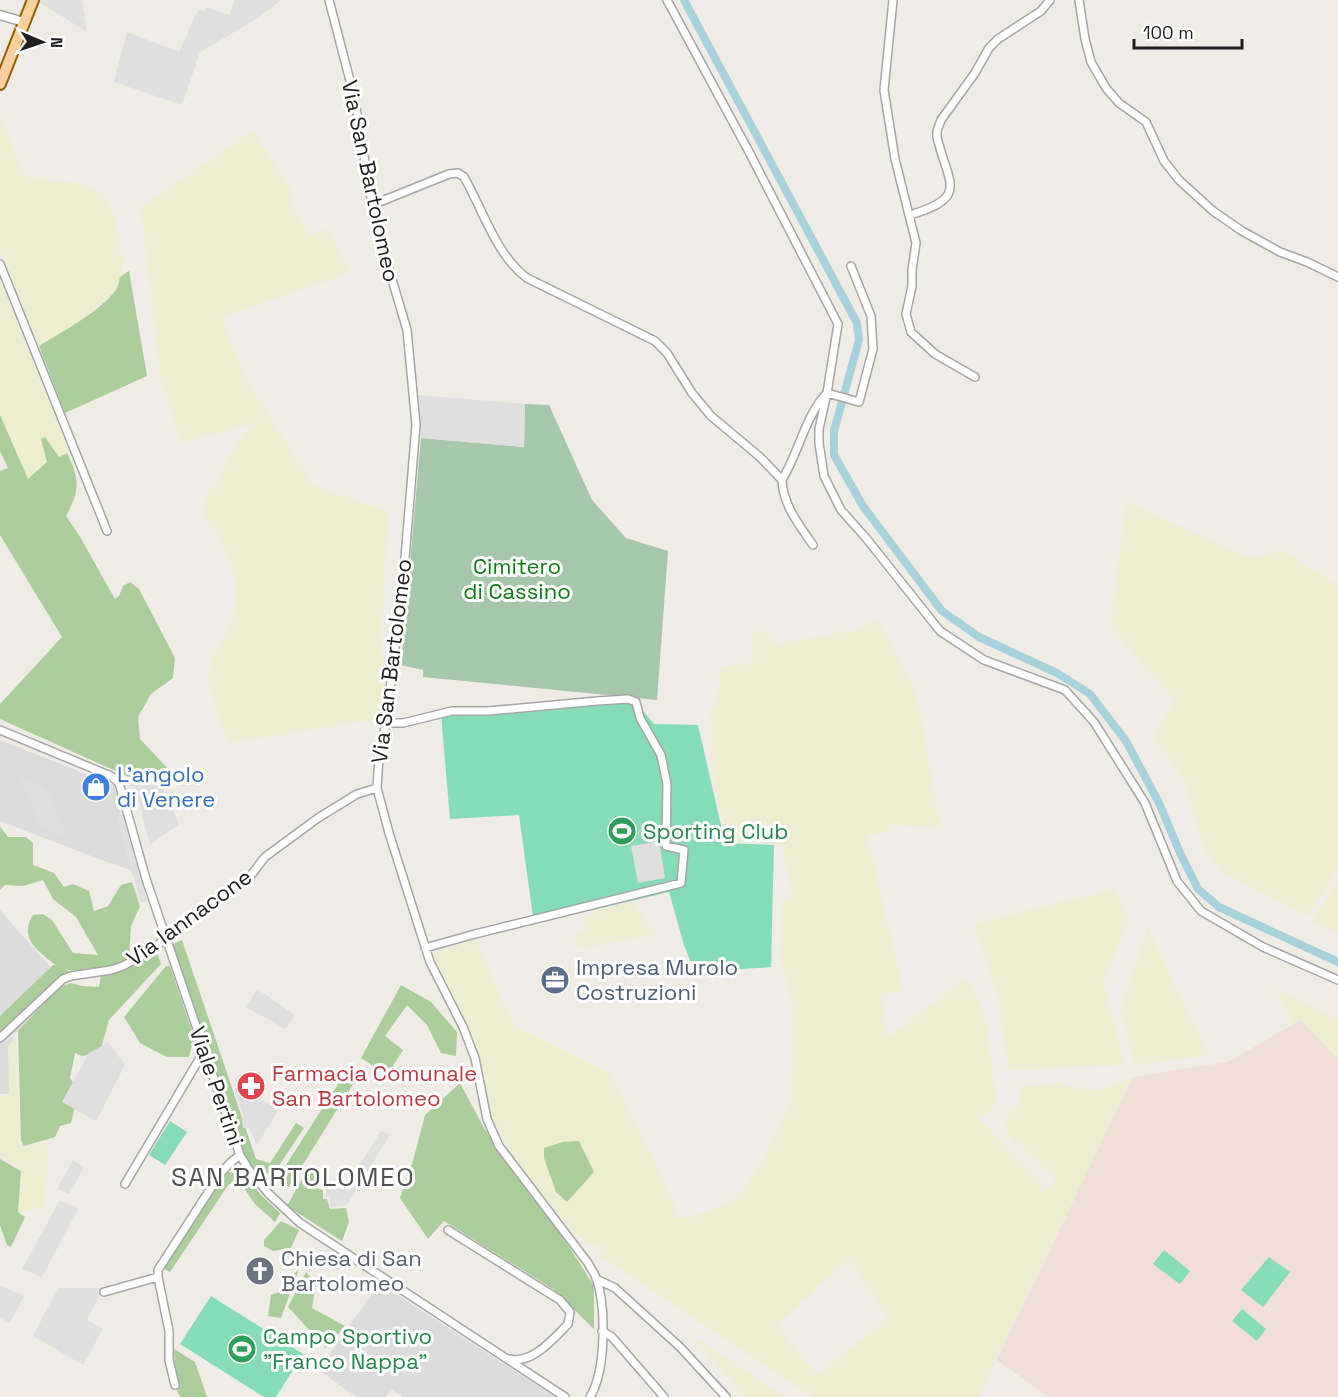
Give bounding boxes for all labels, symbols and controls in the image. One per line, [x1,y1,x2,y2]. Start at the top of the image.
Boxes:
north arrow [12,12,72,72]
scale bar [1134,12,1242,50]
text: 100 m [1143,21,1194,44]
text: N [46,37,67,48]
street label: Via San Bartolomeo [336,77,406,285]
park label: Cimitero di Cassino [463,552,571,605]
street label: Via San Bartolomeo [365,557,417,765]
place label: L'angolo di Venere [117,760,215,813]
shop icon: L'angolo di Venere [80,771,112,803]
sports icon: Sporting Club [606,815,638,847]
place label: Sporting Club [643,817,788,845]
street label: Via Iannacone [121,862,257,972]
place label: Impresa Murolo Costruzioni [576,953,738,1006]
office icon: Impresa Murolo Costruzioni [539,964,571,996]
street label: Viale Pertini [184,1023,250,1149]
place label: Farmacia Comunale San Bartolomeo [272,1059,477,1112]
pharmacy icon: Farmacia Comunale San Bartolomeo [235,1070,267,1102]
district label: SAN BARTOLOMEO [171,1160,415,1194]
place label: Chiesa di San Bartolomeo [281,1244,422,1297]
church icon: Chiesa di San Bartolomeo [244,1255,276,1287]
place label: Campo Sportivo "Franco Nappa" [263,1322,432,1375]
sports icon: Campo Sportivo "Franco Nappa" [226,1333,258,1365]

